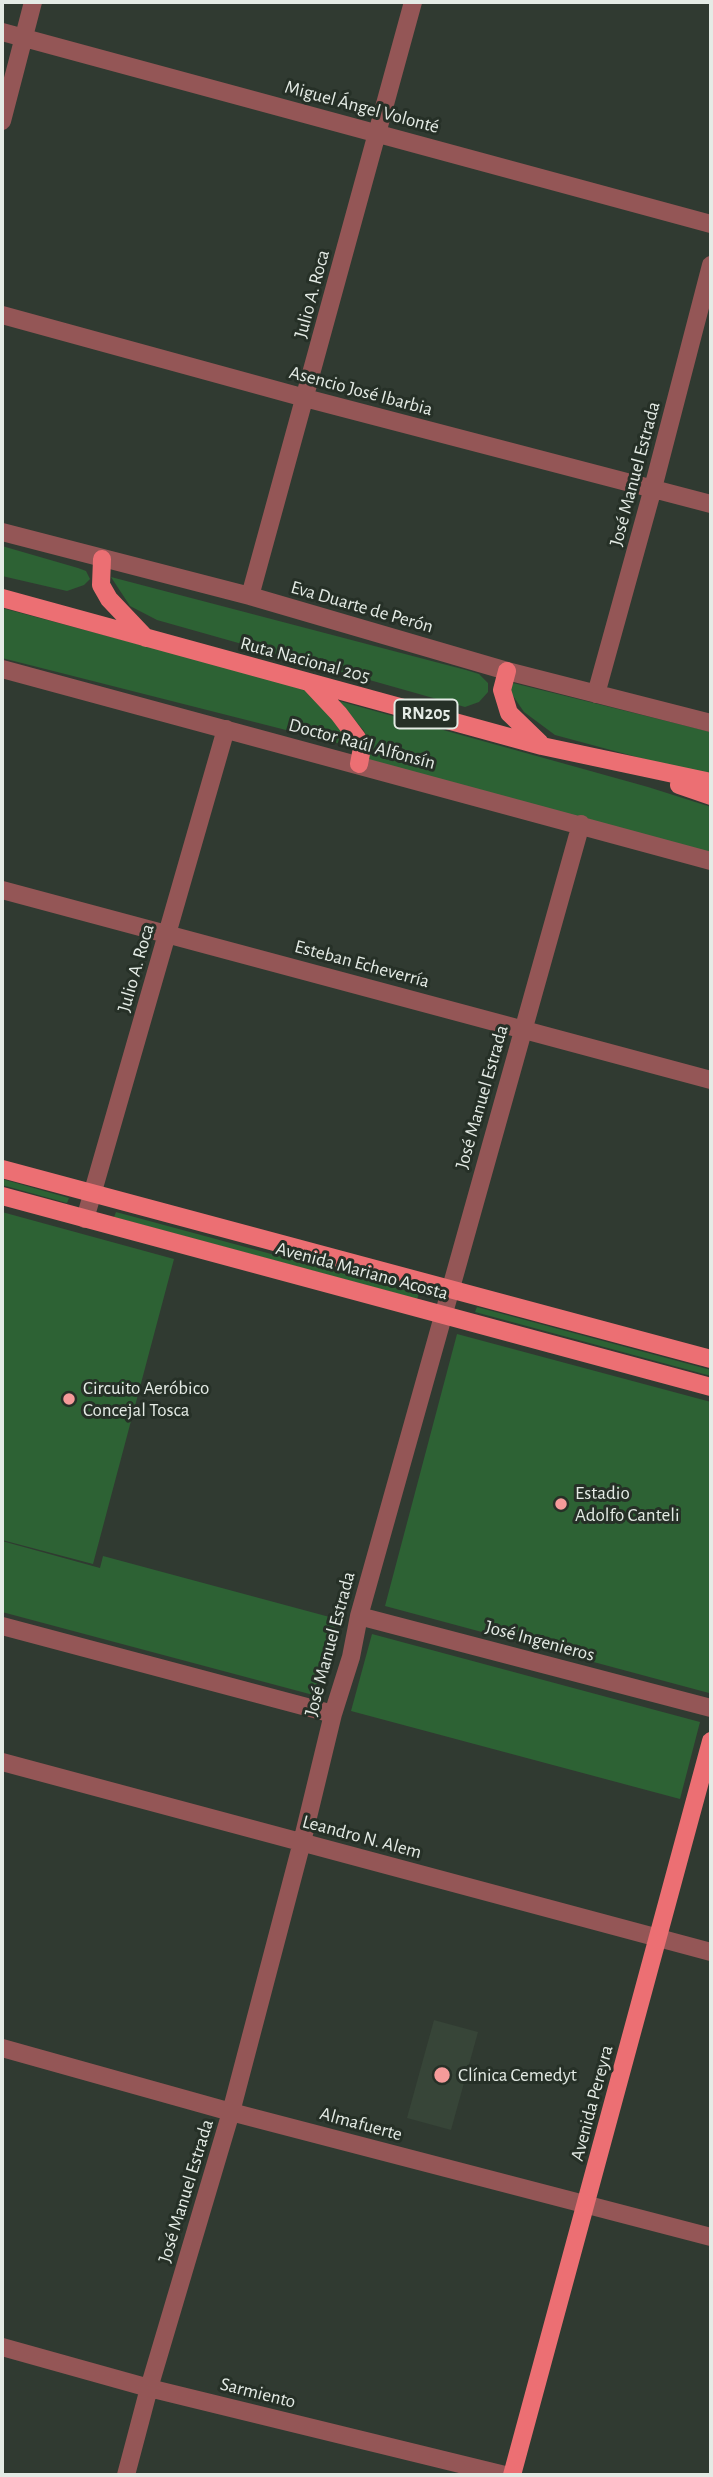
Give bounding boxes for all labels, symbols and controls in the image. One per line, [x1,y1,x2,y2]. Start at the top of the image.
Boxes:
street label: Miguel Ángel Volonté [282,75,442,139]
street label: Julio A. Roca [289,247,335,341]
street label: Asencio José Ibarbia [287,361,435,421]
street label: José Manuel Estrada [605,399,665,549]
street label: Eva Duarte de Perón [288,576,436,638]
street label: Ruta Nacional 205 [238,632,372,688]
road number: RN205 [394,700,458,728]
street label: Doctor Raúl Alfonsín [286,713,438,775]
street label: Julio A. Roca [113,921,159,1015]
street label: Esteban Echeverría [292,935,432,993]
street label: José Manuel Estrada [451,1022,513,1172]
street label: Avenida Mariano Acosta [273,1237,451,1305]
place label: Circuito Aeróbico Concejal Tosca [83,1377,209,1421]
marker: Circuito Aeróbico Concejal Tosca [61,1391,77,1407]
place label: Estadio Adolfo Canteli [575,1482,679,1526]
marker: Estadio Adolfo Canteli [553,1496,569,1512]
street label: José Manuel Estrada [300,1569,360,1719]
street label: José Ingenieros [483,1615,597,1667]
street label: Leandro N. Alem [300,1810,424,1864]
street label: Avenida Pereyra [566,2043,618,2163]
place label: Clínica Cemedyt [458,2064,577,2086]
marker: Clínica Cemedyt [432,2065,452,2085]
street label: Almafuerte [317,2102,405,2146]
street label: José Manuel Estrada [153,2117,219,2265]
street label: Sarmiento [218,2373,298,2413]

